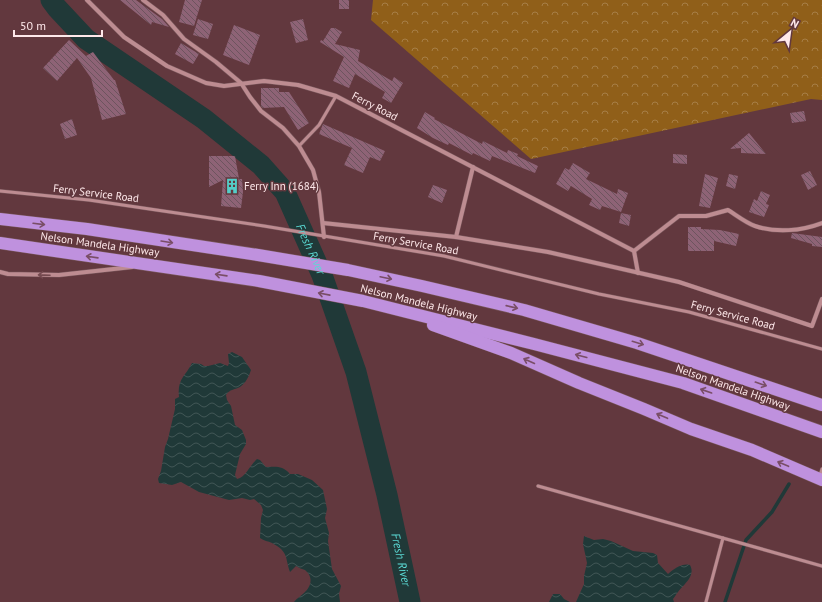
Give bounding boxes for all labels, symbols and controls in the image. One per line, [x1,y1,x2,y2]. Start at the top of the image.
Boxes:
scale bar [14,12,102,38]
north arrow [770,12,810,52]
text: N [788,15,801,31]
text: 50 m [20,18,46,33]
street label: Ferry Road [350,88,400,124]
building icon: Ferry Inn (1684) [223,177,241,195]
place label: Ferry Inn (1684) [244,179,319,193]
street label: Ferry Service Road [52,181,140,205]
one-way arrow [32,220,45,227]
water label: Fresh River [293,221,329,278]
street label: Nelson Mandela Highway [40,229,161,259]
street label: Ferry Service Road [372,229,460,257]
one-way arrow [161,238,174,246]
one-way arrow [86,253,99,261]
one-way arrow [38,271,51,279]
one-way arrow [215,271,228,279]
one-way arrow [379,275,392,283]
street label: Nelson Mandela Highway [359,281,480,324]
one-way arrow [318,289,331,297]
street label: Ferry Service Road [689,297,777,333]
one-way arrow [506,304,519,312]
one-way arrow [631,340,644,347]
one-way arrow [575,352,588,359]
one-way arrow [524,357,536,364]
street label: Nelson Mandela Highway [674,361,793,413]
one-way arrow [754,381,767,388]
one-way arrow [700,387,713,394]
one-way arrow [657,412,669,419]
one-way arrow [777,460,789,467]
water label: Fresh River [388,531,415,589]

